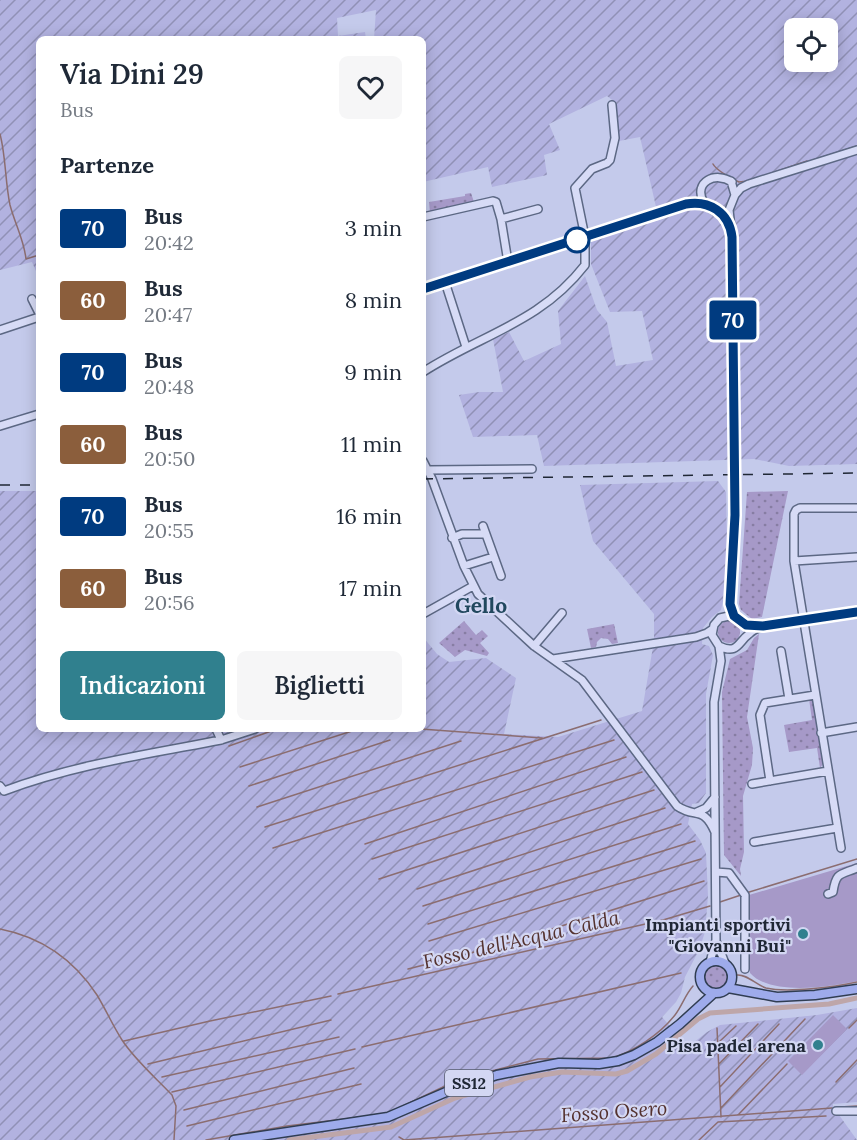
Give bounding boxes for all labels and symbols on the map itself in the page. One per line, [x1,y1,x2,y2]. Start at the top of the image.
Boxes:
unlabelled marker [564,227,590,253]
line badge: 70 [706,300,760,340]
district label: Gello [455,592,507,619]
water label: Fosso dell'Acqua Calda [420,904,622,974]
place label: Impianti sportivi "Giovanni Bui" [645,913,791,957]
marker: Impianti sportivi "Giovanni Bui" [796,927,810,941]
place label: Pisa padel arena [666,1034,807,1057]
marker: Pisa padel arena [811,1038,825,1052]
road number: SS12 [445,1070,493,1096]
water label: Fosso Osero [560,1095,668,1127]

